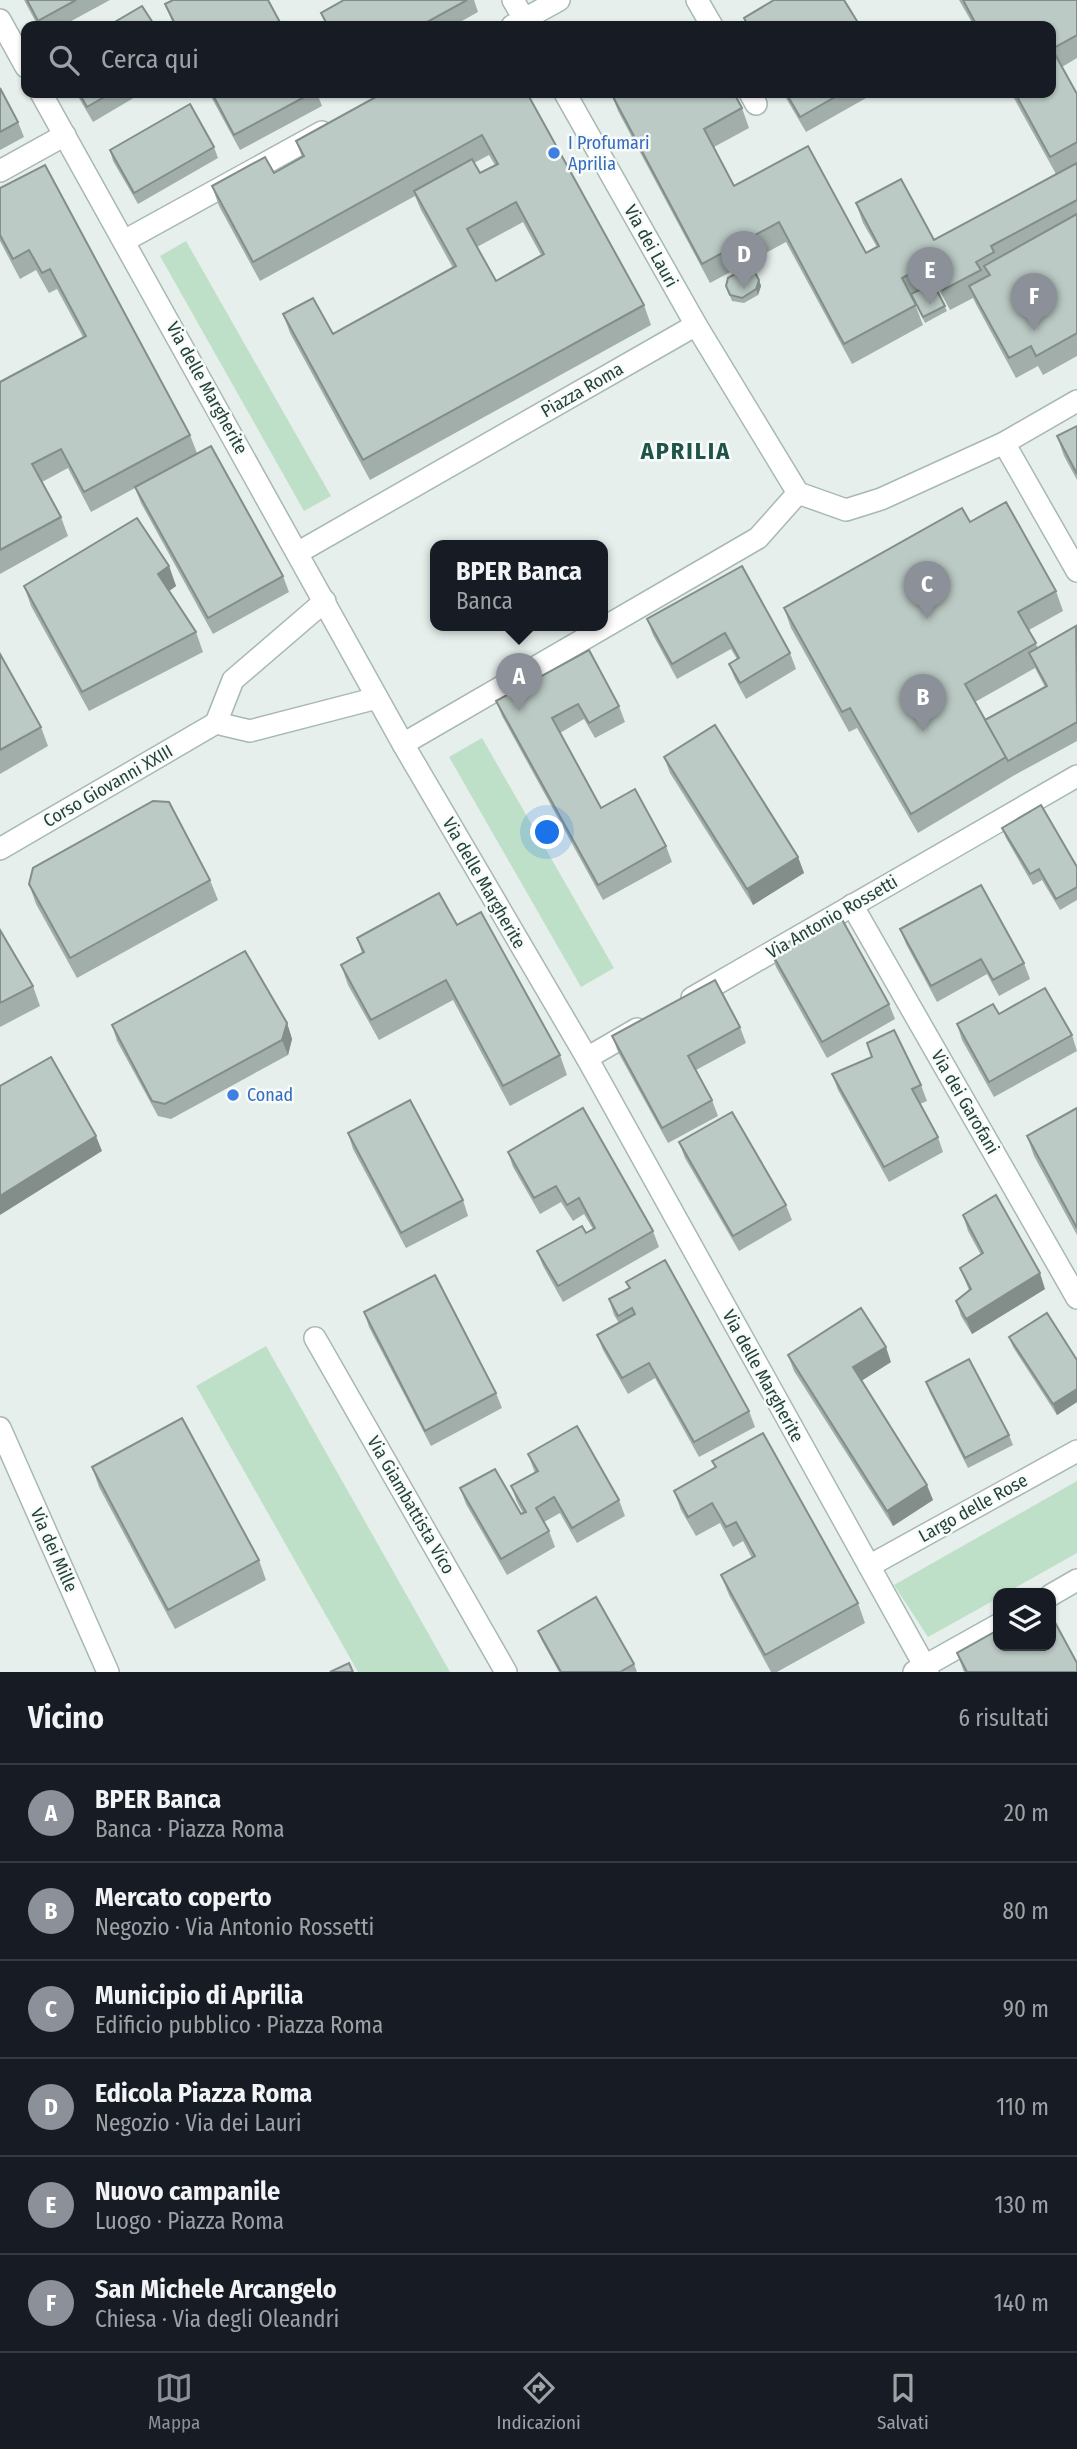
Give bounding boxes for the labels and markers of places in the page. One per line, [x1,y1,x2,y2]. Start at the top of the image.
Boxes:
place label: I Profumari Aprilia [568,132,650,175]
marker: I Profumari Aprilia [546,145,562,161]
pin: D [721,231,767,289]
pin: E [907,247,953,305]
pin: F [1011,273,1057,331]
pin: C [904,561,950,619]
pin: A [496,653,542,711]
pin: B [900,674,946,732]
place label: Conad [247,1084,293,1106]
marker: Conad [225,1087,241,1103]

